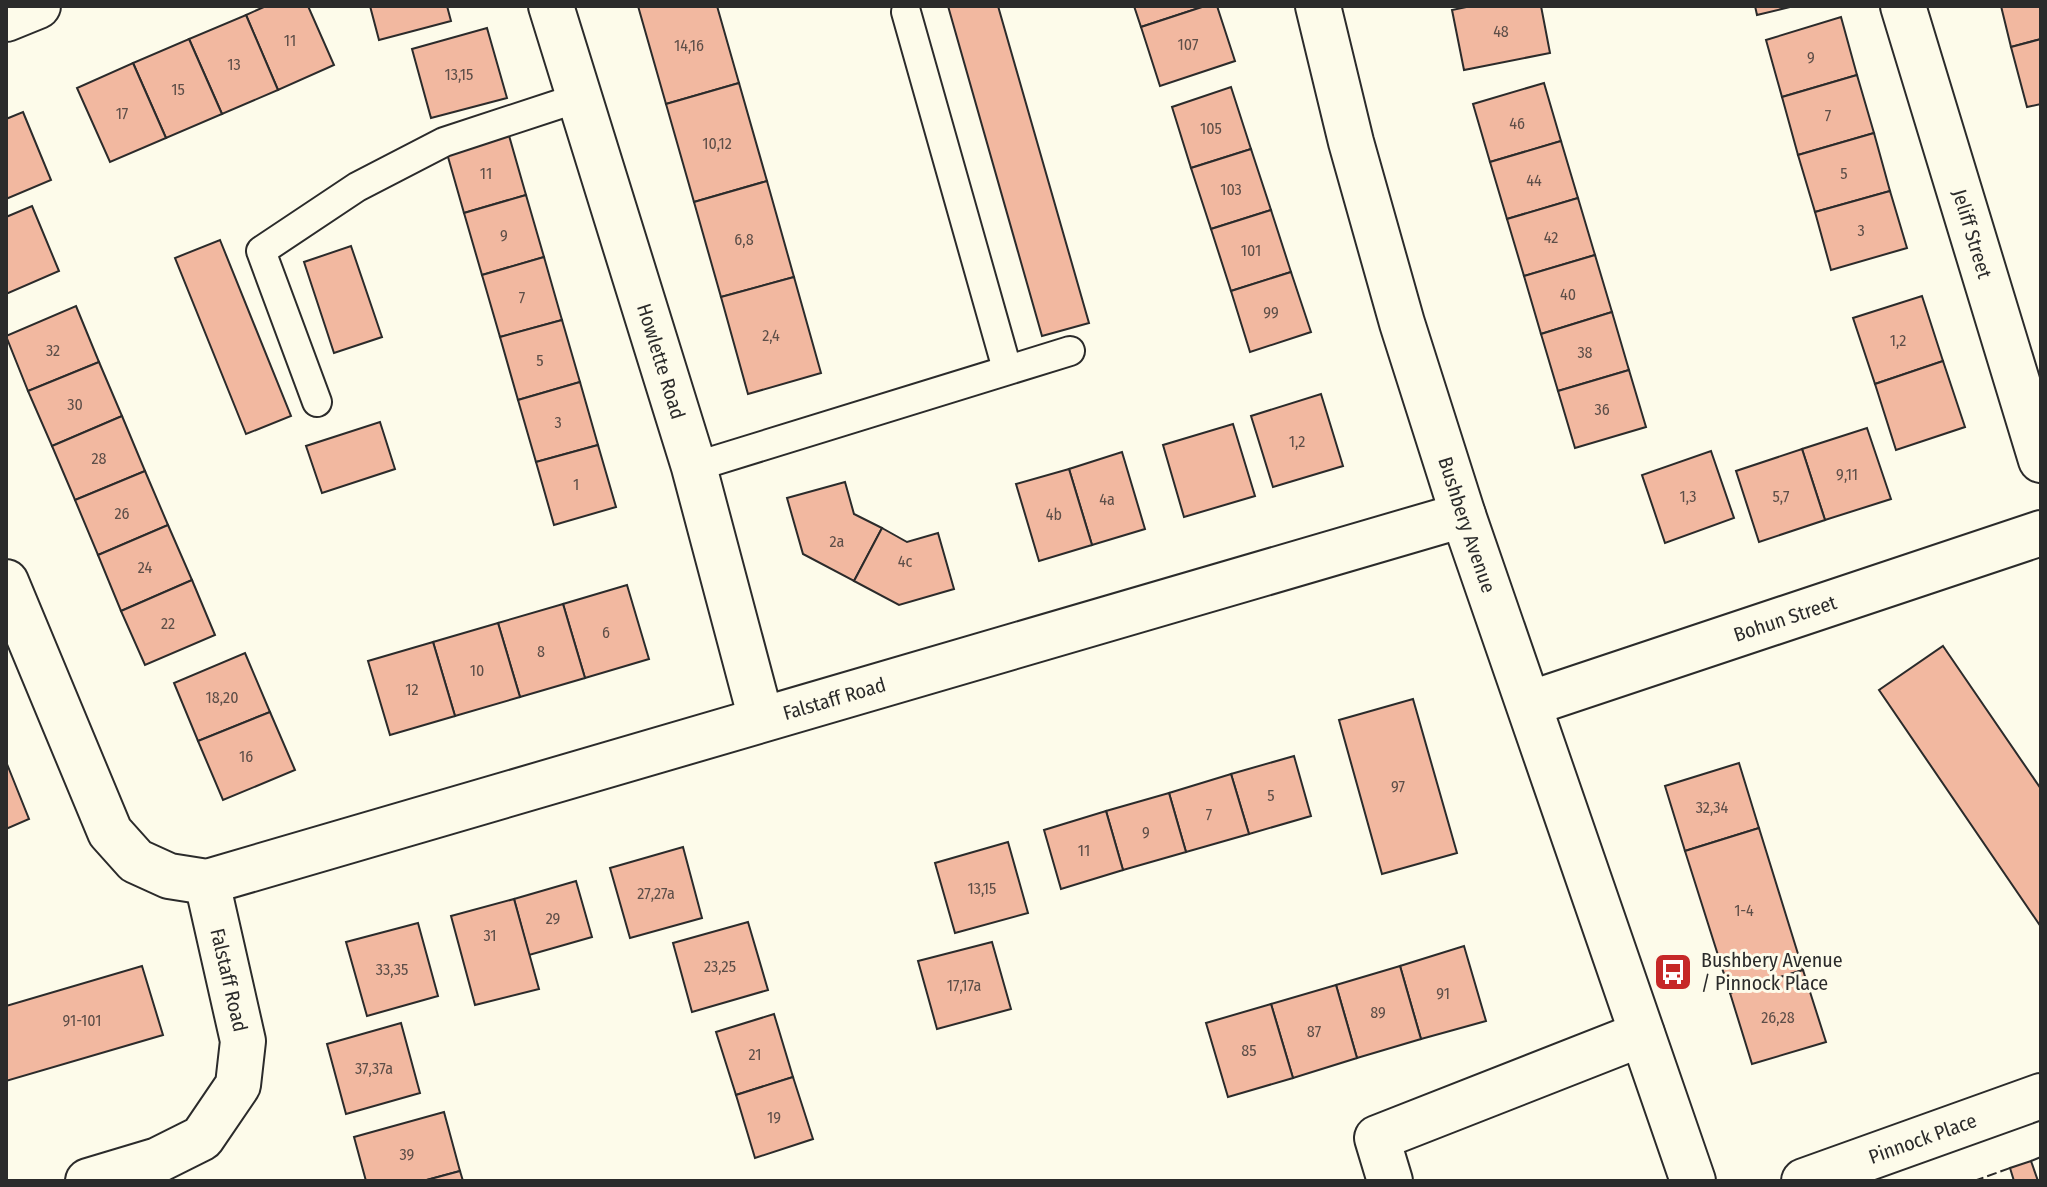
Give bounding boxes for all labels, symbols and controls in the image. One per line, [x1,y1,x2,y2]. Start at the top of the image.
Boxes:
house number: 48 [1493,22,1509,41]
house number: 11 [284,31,296,50]
house number: 107 [1178,35,1199,54]
house number: 14,16 [674,36,704,55]
house number: 9 [1807,48,1815,67]
house number: 13 [227,55,241,74]
house number: 13,15 [445,65,473,84]
house number: 15 [171,80,185,99]
house number: 17 [116,104,129,123]
house number: 7 [1825,106,1832,125]
house number: 46 [1509,114,1525,133]
house number: 105 [1200,119,1222,138]
house number: 10,12 [702,134,732,153]
house number: 11 [480,164,492,183]
house number: 5 [1840,164,1848,183]
house number: 44 [1526,171,1542,190]
house number: 103 [1220,180,1242,199]
street label: Jeliff Street [1947,186,1997,282]
house number: 3 [1857,221,1865,240]
house number: 9 [500,226,508,245]
house number: 42 [1544,228,1558,247]
house number: 6,8 [734,230,754,249]
house number: 101 [1241,241,1261,260]
house number: 40 [1560,285,1576,304]
house number: 7 [519,288,526,307]
street label: Howlette Road [632,301,690,422]
house number: 99 [1263,303,1279,322]
house number: 2,4 [762,326,780,345]
house number: 1,2 [1890,331,1906,350]
house number: 32 [46,341,60,360]
house number: 38 [1577,343,1593,362]
house number: 5 [536,351,544,370]
house number: 30 [67,395,83,414]
house number: 36 [1594,400,1610,419]
house number: 3 [554,413,562,432]
house number: 1,2 [1289,432,1305,451]
house number: 28 [91,449,107,468]
street label: Bushbery Avenue [1433,454,1501,596]
house number: 9,11 [1836,465,1858,484]
house number: 1 [573,475,579,494]
house number: 1,3 [1680,487,1696,506]
house number: 5,7 [1772,487,1790,506]
house number: 4a [1099,490,1115,509]
house number: 26 [115,504,130,523]
house number: 4b [1046,505,1062,524]
house number: 2a [830,532,845,551]
house number: 4c [898,552,912,571]
house number: 24 [138,558,152,577]
street label: Bohun Street [1731,590,1840,647]
house number: 22 [161,614,175,633]
house number: 6 [602,623,610,642]
house number: 8 [537,642,545,661]
house number: 10 [470,661,484,680]
street label: Falstaff Road [780,672,888,725]
house number: 12 [405,680,419,699]
house number: 18,20 [206,688,238,707]
house number: 16 [239,747,253,766]
house number: 97 [1391,777,1406,796]
house number: 5 [1267,786,1275,805]
house number: 32,34 [1696,798,1729,817]
house number: 7 [1206,805,1213,824]
house number: 9 [1142,823,1150,842]
house number: 11 [1078,841,1090,860]
house number: 13,15 [968,879,996,898]
house number: 27,27a [637,884,675,903]
house number: 1-4 [1734,901,1754,920]
house number: 29 [546,909,561,928]
street label: Falstaff Road [205,926,253,1034]
house number: 31 [483,926,497,945]
place label: Bushbery Avenue / Pinnock Place [1701,948,1843,995]
bus stop icon: Bushbery Avenue / Pinnock Place [1652,951,1694,993]
house number: 23,25 [704,957,736,976]
house number: 33,35 [376,960,408,979]
house number: 17,17a [947,976,981,995]
house number: 91 [1436,984,1450,1003]
house number: 89 [1370,1003,1386,1022]
house number: 26,28 [1761,1008,1795,1027]
house number: 91-101 [63,1011,101,1030]
house number: 87 [1307,1022,1322,1041]
house number: 85 [1241,1041,1257,1060]
house number: 21 [749,1045,761,1064]
house number: 37,37a [355,1059,393,1078]
house number: 19 [767,1108,781,1127]
street label: Pinnock Place [1865,1108,1980,1169]
house number: 39 [400,1145,415,1164]

